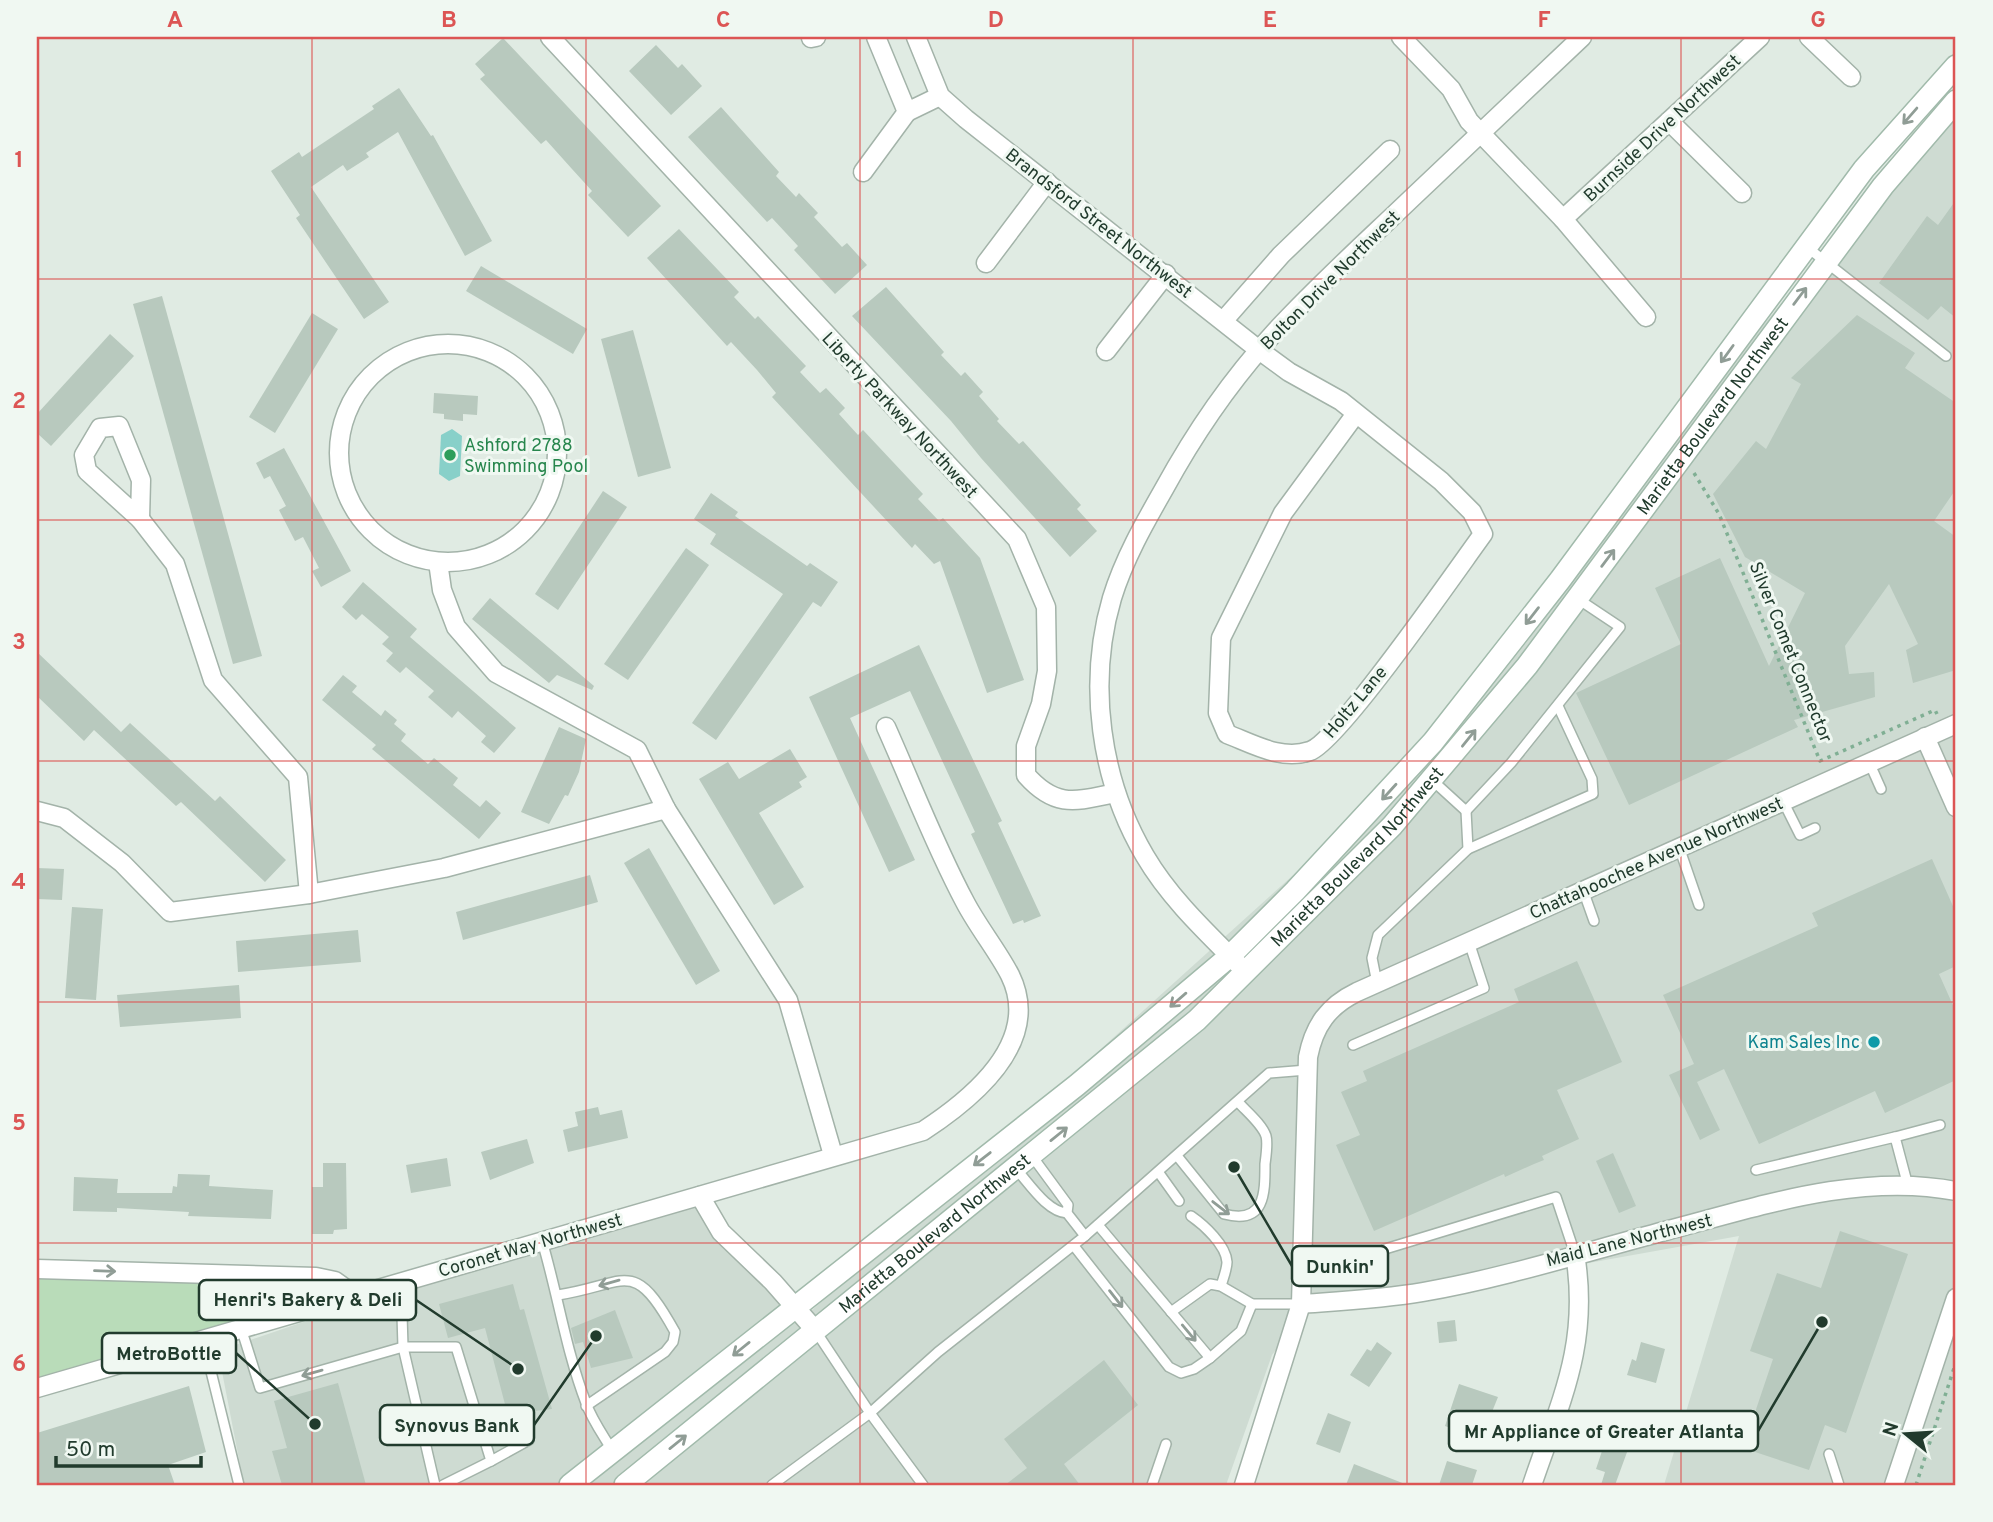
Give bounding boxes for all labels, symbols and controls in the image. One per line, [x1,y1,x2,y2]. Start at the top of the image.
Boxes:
text: A [167,7,183,36]
text: B [441,7,457,36]
text: C [716,7,730,36]
text: D [988,7,1004,36]
text: E [1263,7,1277,36]
text: F [1537,7,1551,36]
text: G [1810,7,1826,36]
street label: Burnside Drive Northwest [1580,50,1746,208]
one-way arrow [1902,106,1918,124]
street label: Brandsford Street Northwest [1000,144,1196,304]
text: 1 [14,147,24,176]
street label: Bolton Drive Northwest [1256,206,1406,356]
one-way arrow [1793,287,1808,305]
street label: Marietta Boulevard Northwest [1633,313,1795,520]
street label: Liberty Parkway Northwest [816,328,982,504]
one-way arrow [1719,345,1734,363]
text: 2 [12,388,26,417]
place label: Ashford 2788 Swimming Pool [464,435,588,479]
marker: Ashford 2788 Swimming Pool [442,447,458,463]
one-way arrow [1601,549,1615,568]
street label: Silver Comet Connector [1743,559,1836,746]
one-way arrow [1525,606,1540,624]
text: 3 [12,629,26,658]
street label: Holtz Lane [1319,662,1393,744]
one-way arrow [1461,730,1476,748]
street label: Marietta Boulevard Northwest [1267,763,1450,953]
one-way arrow [1380,783,1397,800]
street label: Chattahoochee Avenue Northwest [1526,793,1787,926]
text: 4 [12,869,26,898]
one-way arrow [1170,992,1188,1008]
place label: Kam Sales Inc [1748,1032,1860,1055]
marker: Kam Sales Inc [1866,1034,1882,1050]
text: 5 [12,1110,26,1139]
one-way arrow [1050,1126,1068,1142]
street label: Marietta Boulevard Northwest [835,1150,1036,1319]
one-way arrow [974,1151,992,1166]
one-way arrow [1212,1200,1230,1216]
street label: Coronet Way Northwest [436,1209,625,1284]
street label: Maid Lane Northwest [1544,1210,1715,1273]
callout: Dunkin' [1292,1246,1388,1286]
text: Dunkin' [1306,1256,1374,1280]
one-way arrow [93,1264,116,1278]
one-way arrow [599,1278,621,1291]
callout: Henri's Bakery & Deli [199,1280,416,1320]
text: Henri's Bakery & Deli [214,1289,402,1313]
one-way arrow [1109,1290,1124,1308]
one-way arrow [1181,1324,1197,1342]
callout: MetroBottle [102,1333,236,1373]
one-way arrow [732,1341,750,1356]
text: MetroBottle [116,1343,222,1367]
text: 6 [12,1351,26,1380]
one-way arrow [301,1368,323,1381]
north arrow [1870,1400,1940,1470]
callout: Synovus Bank [380,1405,534,1445]
callout: Mr Appliance of Greater Atlanta [1449,1411,1758,1451]
text: Synovus Bank [394,1415,520,1439]
text: N [1878,1419,1905,1440]
text: Mr Appliance of Greater Atlanta [1464,1421,1744,1445]
scale bar [56,1424,201,1468]
one-way arrow [668,1434,686,1450]
text: 50 m [66,1437,115,1464]

